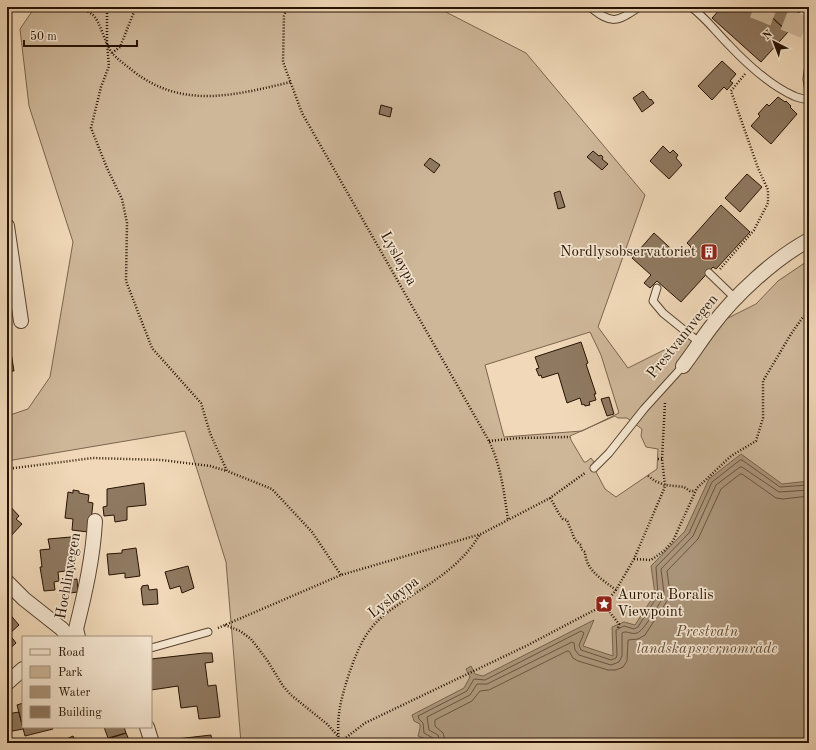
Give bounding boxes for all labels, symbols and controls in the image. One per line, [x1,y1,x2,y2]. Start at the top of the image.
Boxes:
scale bar [24,22,137,48]
north arrow [754,22,794,62]
text: N [762,28,776,43]
text: 50 m [30,30,57,43]
street label: Lysløypa [377,230,419,289]
building icon: Nordlysobservatoriet [699,242,719,262]
place label: Nordlysobservatoriet [560,245,696,260]
street label: Prestvannvegen [645,292,721,382]
street label: Hochlinvegen [54,532,84,620]
street label: Lysløypa [366,574,423,622]
place label: Aurora Boralis Viewpoint [617,588,714,620]
place icon: Aurora Boralis Viewpoint [594,594,614,614]
park label: Prestvatn landskapsvernområde [637,625,777,657]
legend [22,636,152,728]
text: Road [58,647,85,659]
text: Park [58,667,83,679]
text: Water [58,687,91,699]
text: Building [58,707,102,719]

